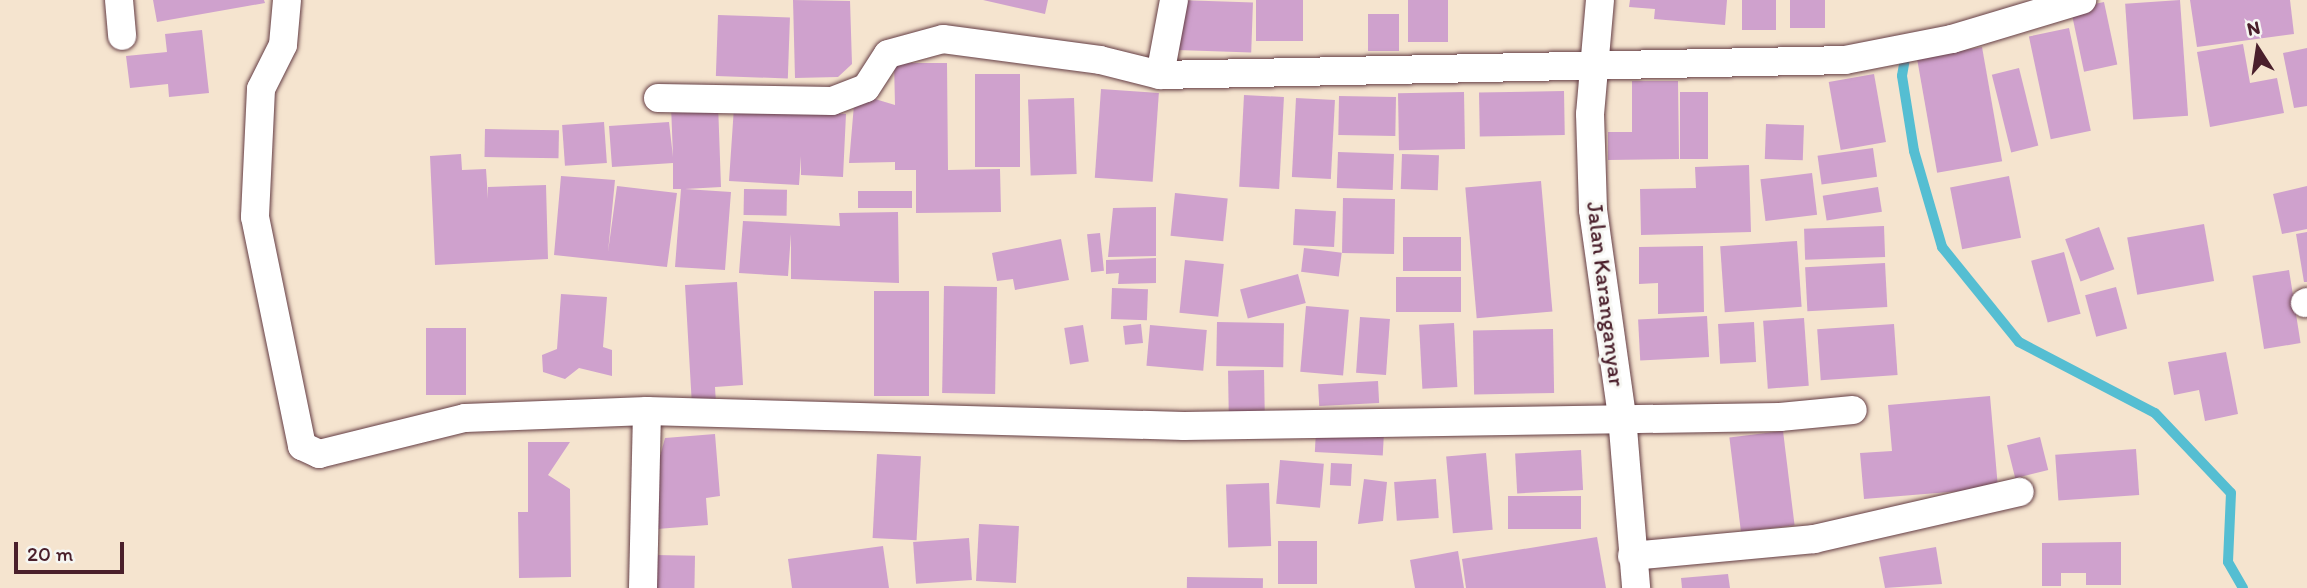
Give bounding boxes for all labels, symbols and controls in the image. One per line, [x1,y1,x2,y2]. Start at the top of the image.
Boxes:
north arrow [2223,14,2293,84]
text: N [2245,15,2262,41]
street label: Jalan Karanganyar [1581,200,1631,388]
scale bar [18,528,128,572]
text: 20 m [27,541,73,566]

